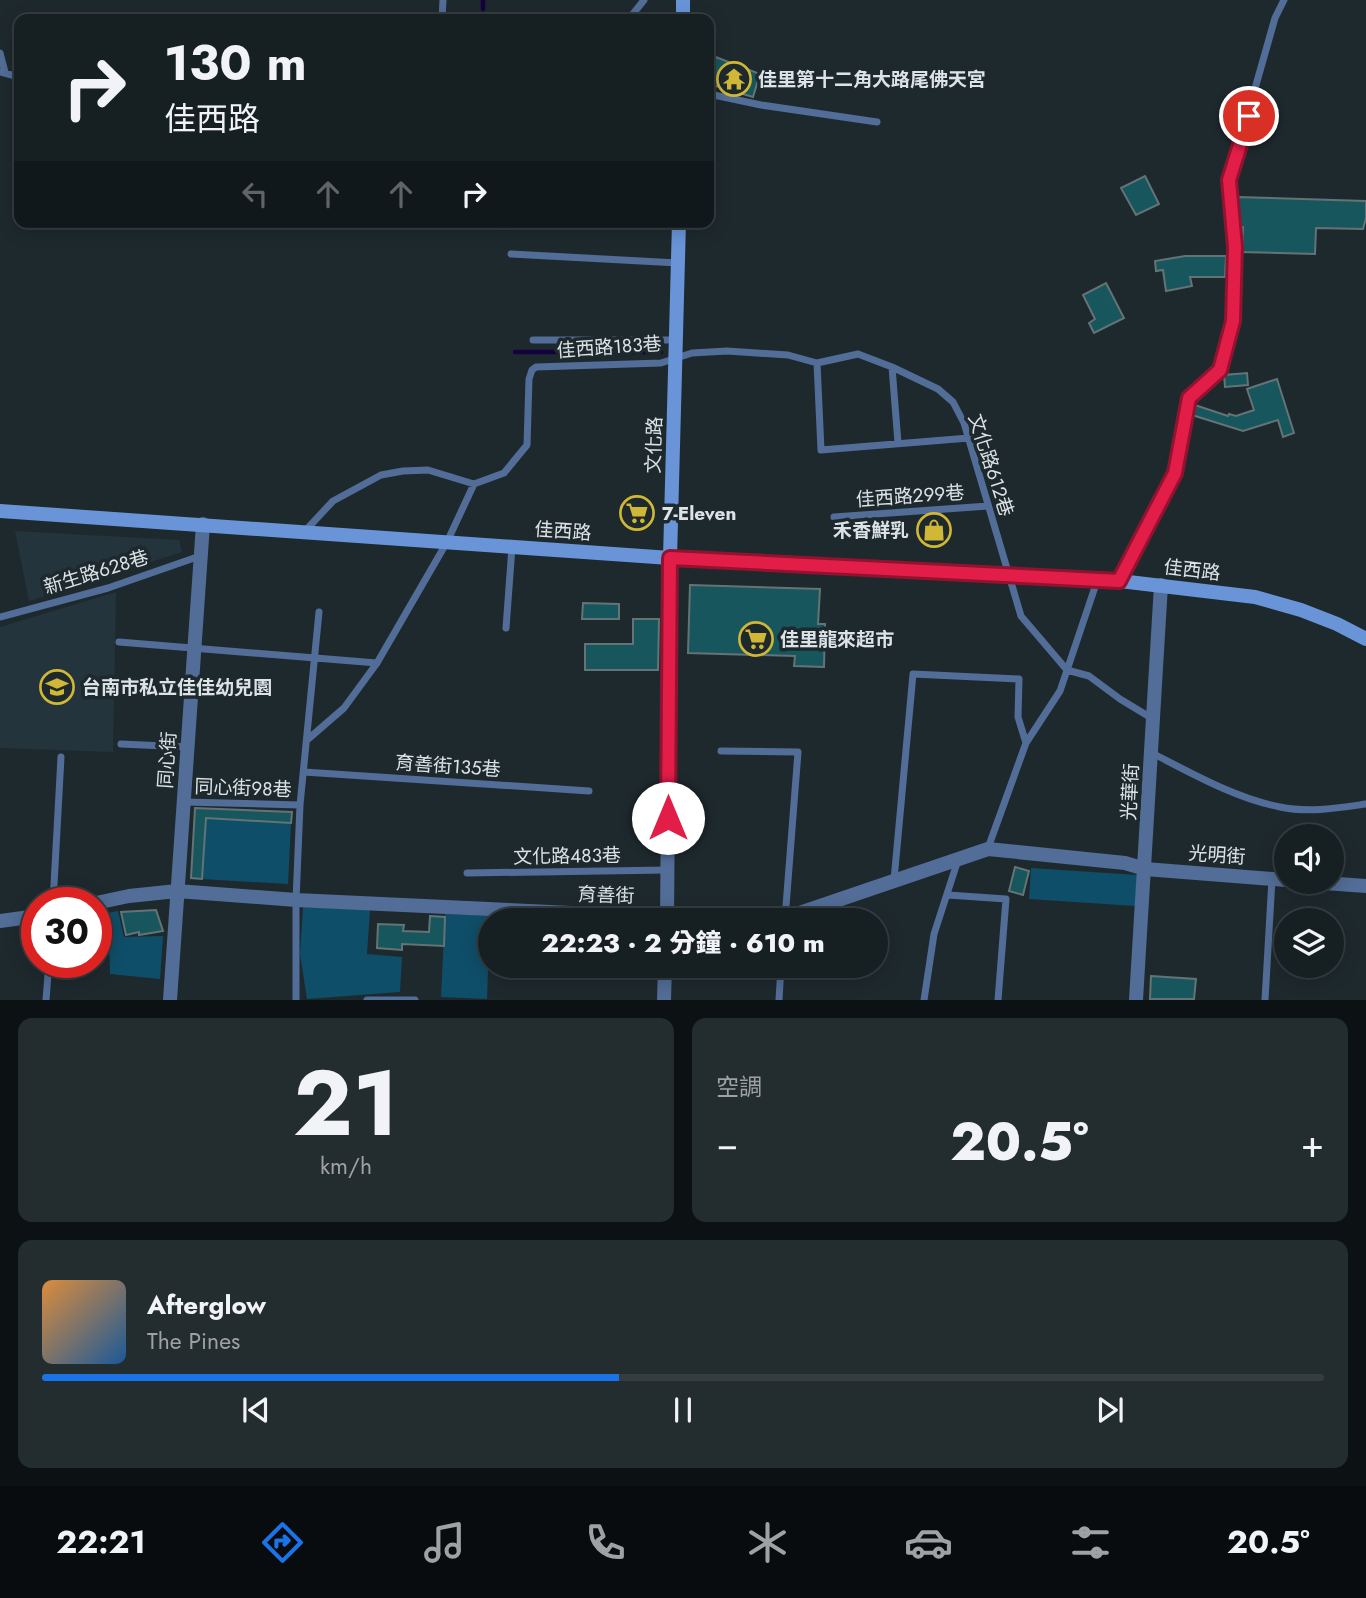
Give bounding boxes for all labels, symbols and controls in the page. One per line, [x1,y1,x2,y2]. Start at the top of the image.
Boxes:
text: 130 m [164,28,307,98]
icon: right [49,42,140,133]
temple icon: 佳里第十二角大路尾佛天宮 [715,60,753,98]
place label: 佳里第十二角大路尾佛天宮 [758,66,986,93]
pin [1219,86,1279,146]
text: 佳西路 [164,96,260,142]
icon: arrive [1230,97,1268,135]
icon: left [236,175,274,213]
icon: ahead [309,175,347,213]
icon: ahead [382,175,420,213]
icon: right [455,175,493,213]
street label: 佳西路183巷 [556,330,662,364]
street label: 文化路612巷 [962,410,1020,520]
street label: 文化路 [640,416,668,474]
street label: 佳西路299巷 [855,479,965,513]
supermarket icon: 7-Eleven [618,494,656,532]
place label: 7-Eleven [662,500,736,527]
shop icon: 禾香鮮乳 [915,511,953,549]
street label: 佳西路 [534,516,592,546]
place label: 禾香鮮乳 [833,517,909,544]
street label: 新生路628巷 [40,543,152,601]
street label: 佳西路 [1162,553,1222,587]
supermarket icon: 佳里龍來超市 [737,620,775,658]
place label: 佳里龍來超市 [780,626,894,653]
school or university icon: 台南市私立佳佳幼兒園 [38,668,76,706]
place label: 台南市私立佳佳幼兒園 [82,674,272,701]
street label: 同心街 [152,731,182,789]
street label: 育善街135巷 [394,749,502,783]
street label: 光華街 [1115,763,1145,821]
street label: 同心街98巷 [194,773,292,803]
position arrow [631,781,705,855]
map controls [1274,824,1344,978]
button: sound [1274,824,1344,894]
street label: 光明街 [1188,840,1246,870]
street label: 文化路483巷 [513,842,621,870]
street label: 育善街 [577,881,635,909]
speed limit sign: 30 [21,887,112,978]
button: layers [1274,908,1344,978]
text: 22:23 · 2 分鐘 · 610 m [541,924,825,962]
text: 21 [293,1038,399,1169]
text: 空調 [716,1070,762,1104]
text: 20.5° [950,1104,1089,1180]
text: − [716,1116,738,1171]
text: + [1301,1116,1324,1171]
text: km/h [320,1149,372,1183]
text: Afterglow [147,1286,266,1324]
text: The Pines [147,1324,240,1358]
icon: previous [237,1391,275,1429]
icon: pause [664,1391,702,1429]
icon: next [1091,1391,1129,1429]
icon: directions [258,1518,307,1567]
icon: music [420,1518,469,1567]
icon: phone [581,1518,630,1567]
icon: climate [743,1518,792,1567]
icon: car [904,1518,953,1567]
icon: filters [1066,1518,1115,1567]
text: 22:21 [56,1519,146,1565]
text: 20.5° [1227,1519,1310,1565]

